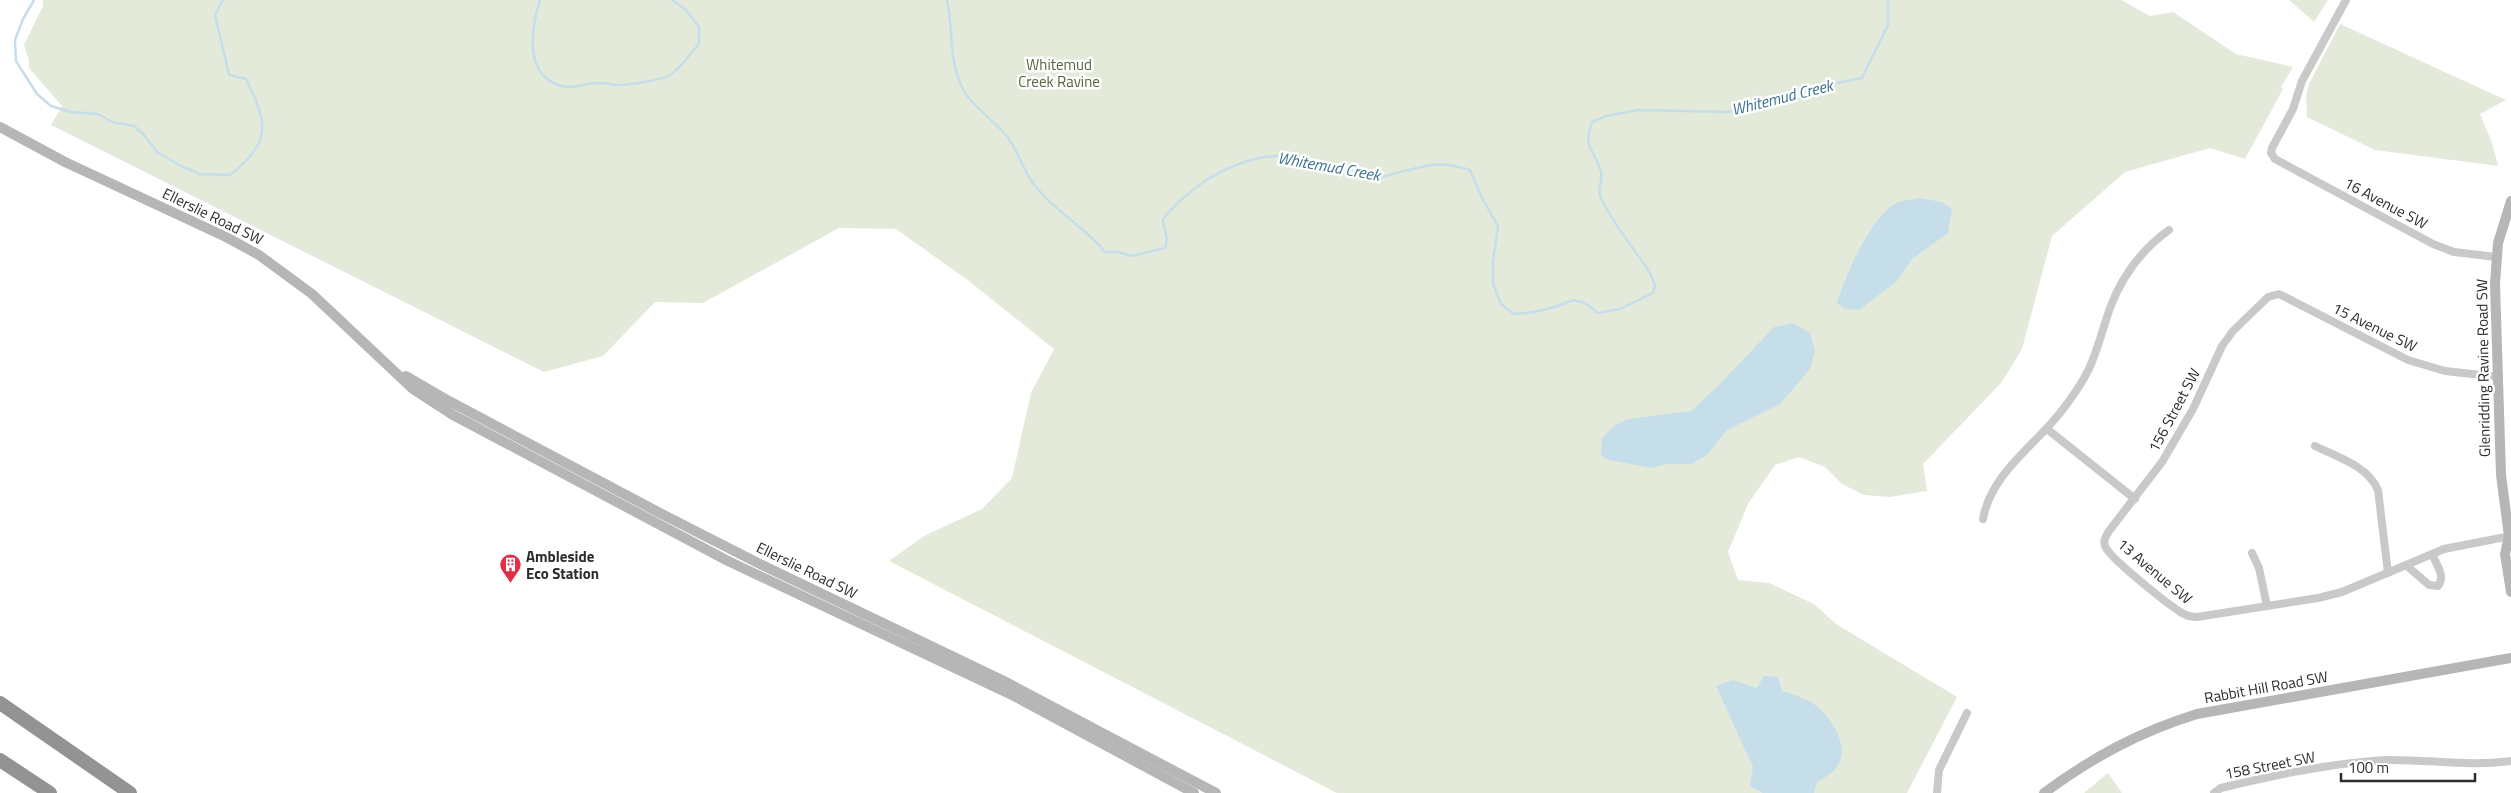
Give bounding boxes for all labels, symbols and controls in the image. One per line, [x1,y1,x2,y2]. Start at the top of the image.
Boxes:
park label: Whitemud Creek Ravine [1018,53,1100,93]
water label: Whitemud Creek [1729,72,1837,121]
water label: Whitemud Creek [1276,145,1384,187]
street label: 16 Avenue SW [2340,171,2432,235]
street label: Ellerslie Road SW [159,182,267,250]
street label: Glenridding Ravine Road SW [2470,279,2496,457]
street label: 15 Avenue SW [2329,297,2421,357]
street label: 156 Street SW [2142,364,2206,456]
street label: 13 Avenue SW [2112,533,2198,609]
street label: Ellerslie Road SW [753,536,861,604]
place label: Ambleside Eco Station [526,545,599,585]
building icon: Ambleside Eco Station [498,553,522,584]
street label: Rabbit Hill Road SW [2202,665,2330,709]
street label: 158 Street SW [2223,745,2317,785]
scale bar [2341,750,2475,782]
text: 100 m [2348,756,2389,779]

